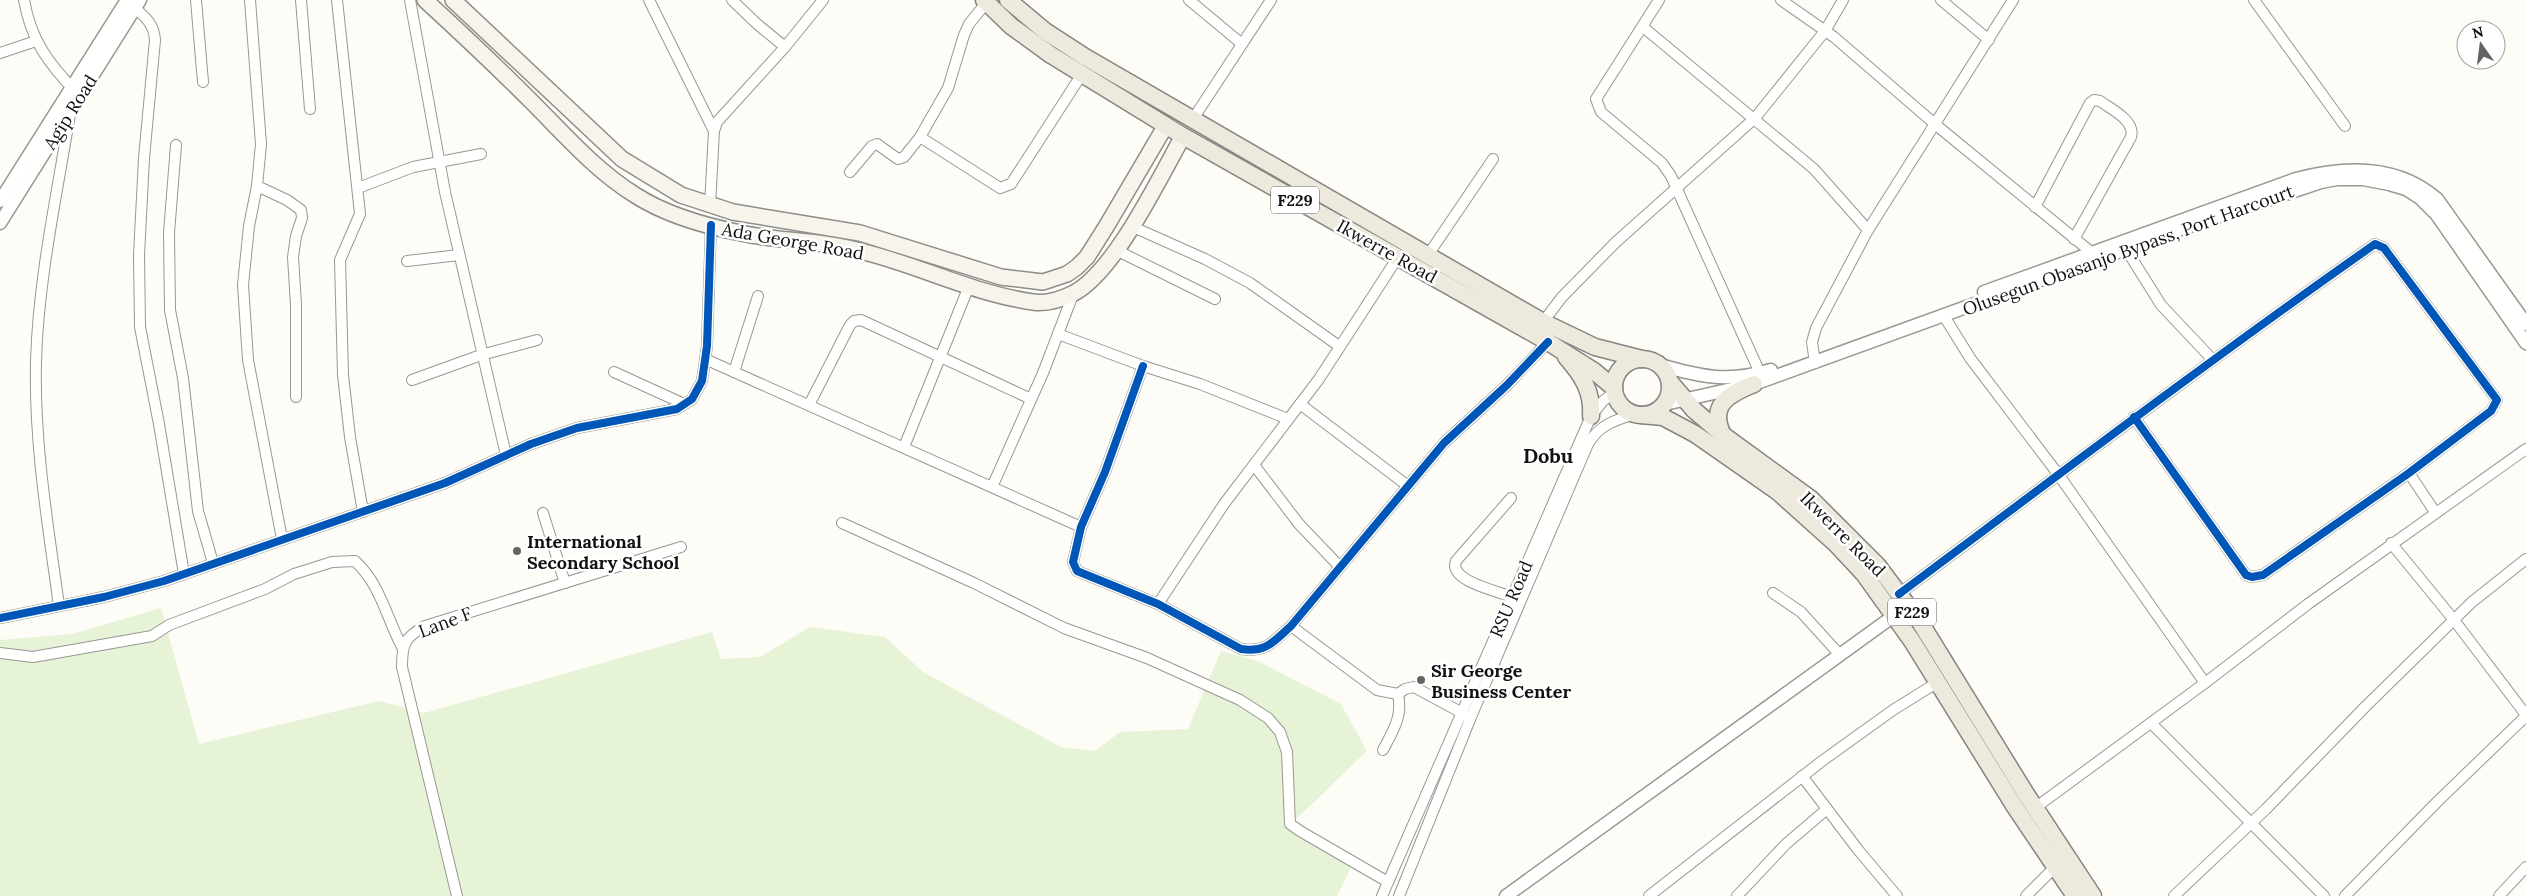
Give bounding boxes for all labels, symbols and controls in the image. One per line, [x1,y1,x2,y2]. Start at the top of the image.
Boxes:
north arrow [2456,20,2506,70]
text: N [2470,22,2485,42]
street label: Agip Road [37,70,102,155]
street label: Olusegun Obasanjo Bypass, Port Harcourt [1959,179,2297,321]
road number: F229 [1271,186,1319,214]
street label: Ikwerre Road [1333,214,1441,288]
street label: Ada George Road [719,217,866,265]
district label: Dobu [1523,443,1573,468]
street label: Ikwerre Road [1795,486,1891,582]
place label: International Secondary School [527,530,680,574]
marker: International Secondary School [511,545,523,557]
street label: RSU Road [1484,557,1538,641]
road number: F229 [1888,598,1936,626]
street label: Lane F [415,601,475,643]
place label: Sir George Business Center [1431,659,1571,703]
marker: Sir George Business Center [1415,674,1427,686]

